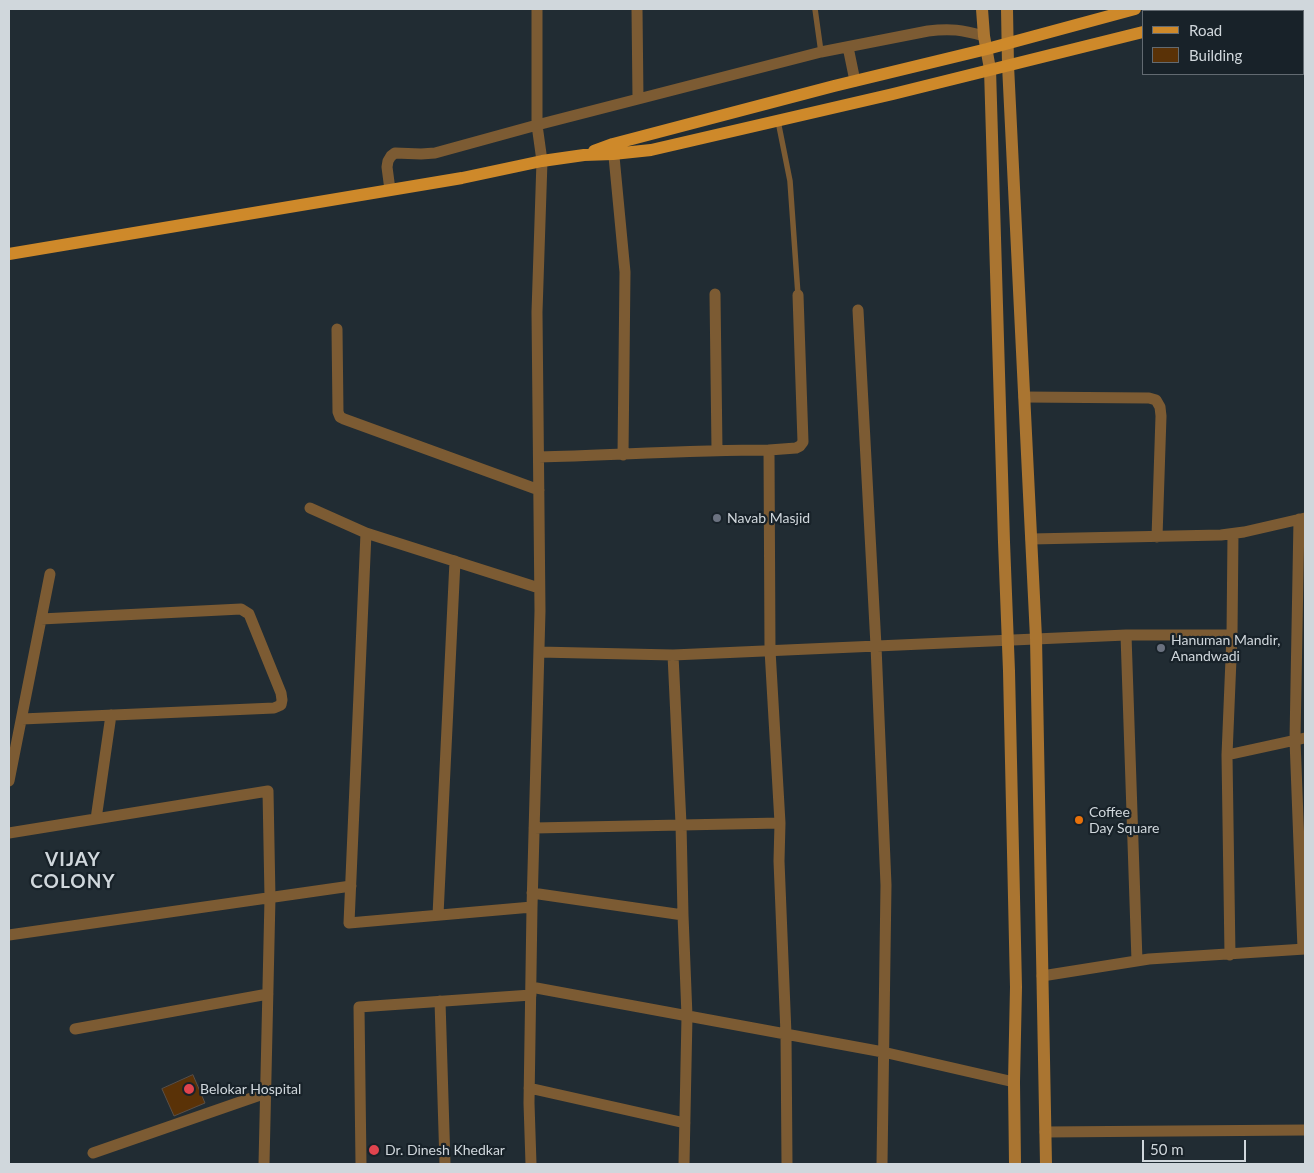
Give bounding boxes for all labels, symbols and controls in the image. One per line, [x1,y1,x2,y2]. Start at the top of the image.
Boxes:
legend [1142,10,1304,75]
text: Road [1189,21,1222,39]
text: Building [1189,46,1242,64]
place label: Navab Masjid [727,510,810,526]
marker: Navab Masjid [711,512,723,524]
place label: Hanuman Mandir, Anandwadi [1171,632,1280,664]
marker: Hanuman Mandir, Anandwadi [1155,642,1167,654]
place label: Coffee Day Square [1089,804,1159,836]
marker: Coffee Day Square [1073,814,1085,826]
district label: VIJAY COLONY [30,849,116,893]
place label: Belokar Hospital [200,1081,301,1097]
marker: Belokar Hospital [182,1082,196,1096]
scale bar [1144,1130,1248,1162]
text: 50 m [1150,1140,1184,1158]
place label: Dr. Dinesh Khedkar [385,1142,505,1158]
marker: Dr. Dinesh Khedkar [367,1143,381,1157]

